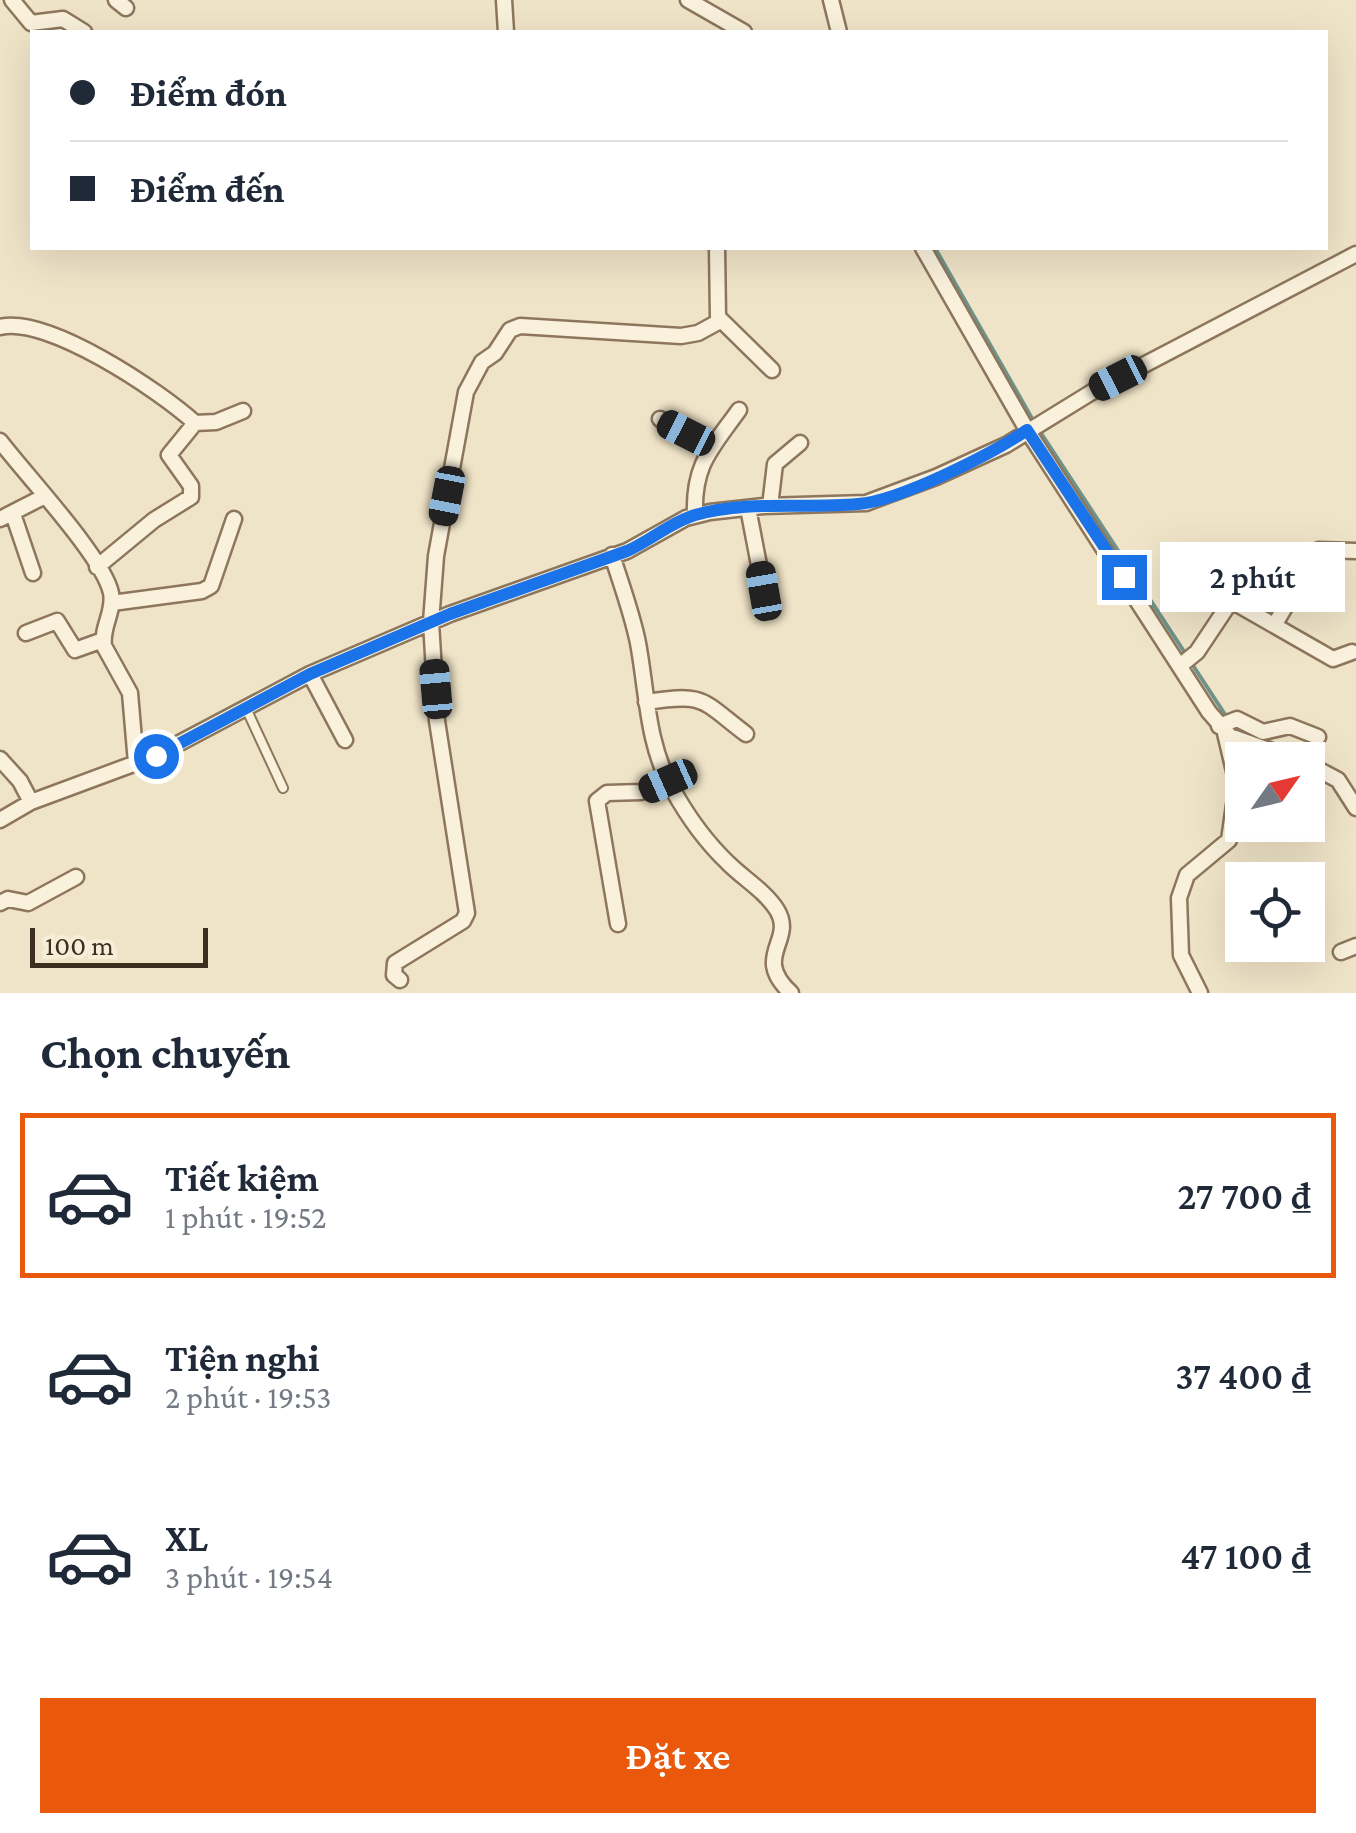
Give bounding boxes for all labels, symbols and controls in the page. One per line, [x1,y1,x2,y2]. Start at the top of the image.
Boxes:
text: Điểm đón [130,72,287,114]
text: Điểm đến [130,168,285,210]
car [1084,351,1152,405]
car [652,406,720,460]
car [427,464,467,528]
callout: 2 phút [1159,542,1344,612]
route end [1102,555,1147,600]
car [744,559,784,623]
text: 2 phút [1209,559,1296,595]
car [418,658,454,720]
route start [134,734,179,779]
north arrow [1225,742,1325,842]
map controls [1225,742,1325,962]
car [634,755,702,807]
button: locate [1225,862,1325,962]
scale bar [30,923,208,968]
text: 100 m [45,930,114,961]
text: Chọn chuyến [40,1028,290,1078]
icon: car [45,1151,135,1241]
text: Tiết kiệm [165,1157,319,1199]
text: 27 700 ₫ [1178,1175,1311,1217]
text: 1 phút · 19:52 [165,1199,327,1235]
icon: car [45,1331,135,1421]
text: Tiện nghi [165,1337,319,1379]
text: 37 400 ₫ [1175,1355,1311,1397]
text: 2 phút · 19:53 [165,1379,331,1415]
icon: car [45,1511,135,1601]
text: XL [165,1517,208,1559]
text: 47 100 ₫ [1180,1535,1311,1577]
text: 3 phút · 19:54 [165,1559,333,1595]
button: Đặt xe [40,1698,1316,1813]

